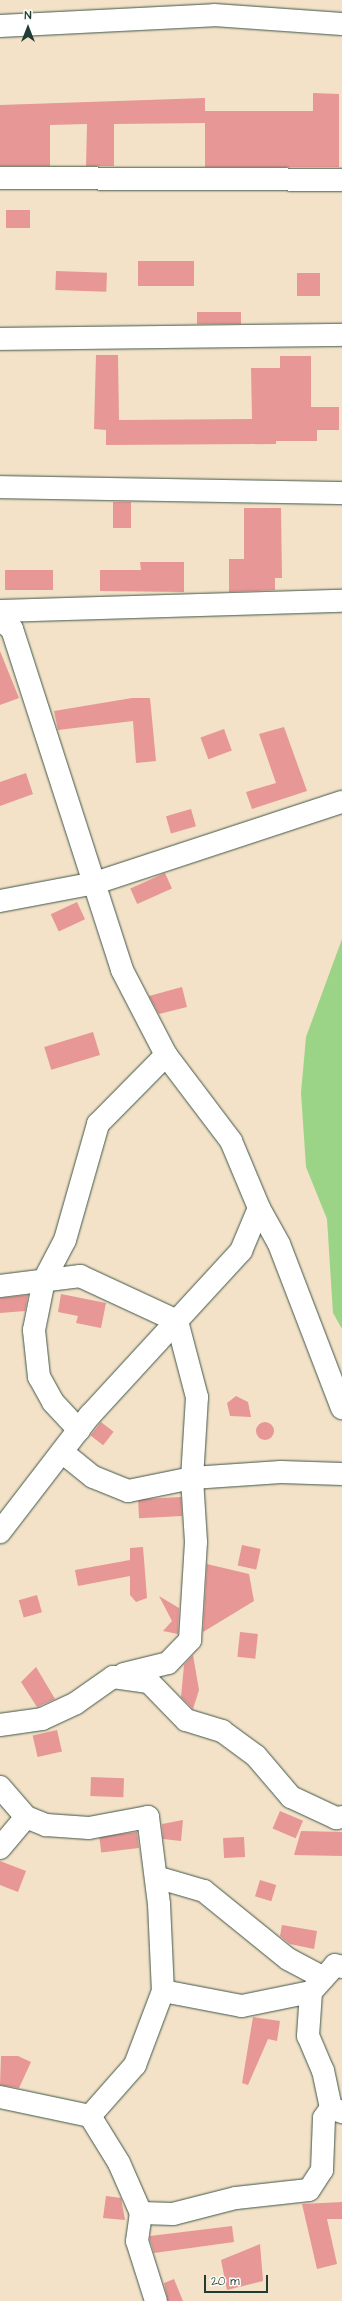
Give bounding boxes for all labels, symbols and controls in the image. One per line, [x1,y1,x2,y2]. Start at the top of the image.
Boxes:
north arrow [8,8,48,48]
text: N [25,8,31,23]
scale bar [206,2267,270,2293]
text: 20 m [211,2273,240,2290]

